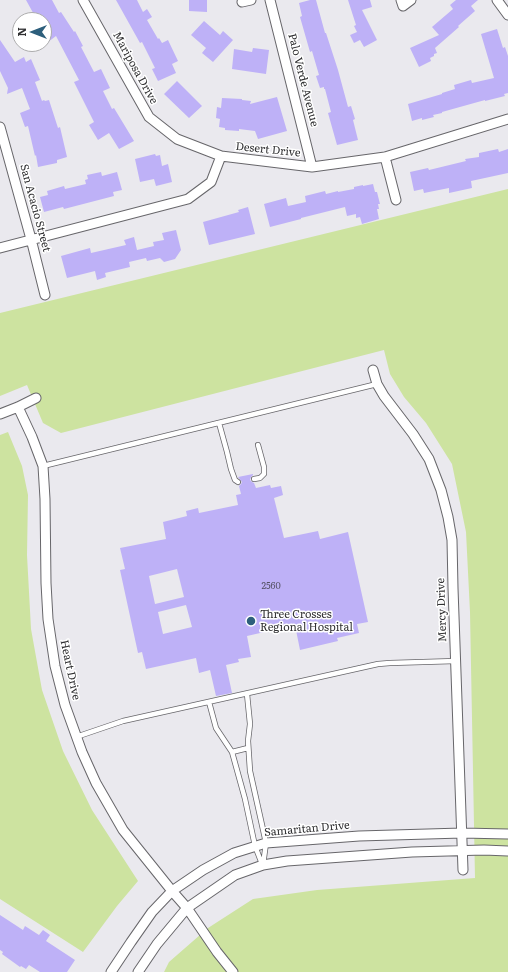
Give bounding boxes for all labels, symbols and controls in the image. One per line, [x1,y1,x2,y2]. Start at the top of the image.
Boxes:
north arrow [12,12,52,52]
text: N [13,27,29,37]
street label: Mariposa Drive [110,30,160,106]
street label: Palo Verde Avenue [285,32,321,128]
street label: Desert Drive [235,140,301,160]
street label: San Acacio Street [17,163,53,253]
street label: Mercy Drive [434,578,450,642]
house number: 2560 [261,581,281,591]
place label: Three Crosses Regional Hospital [260,608,353,634]
marker: Three Crosses Regional Hospital [245,615,257,627]
street label: Heart Drive [57,639,83,701]
street label: Samaritan Drive [264,819,350,839]

